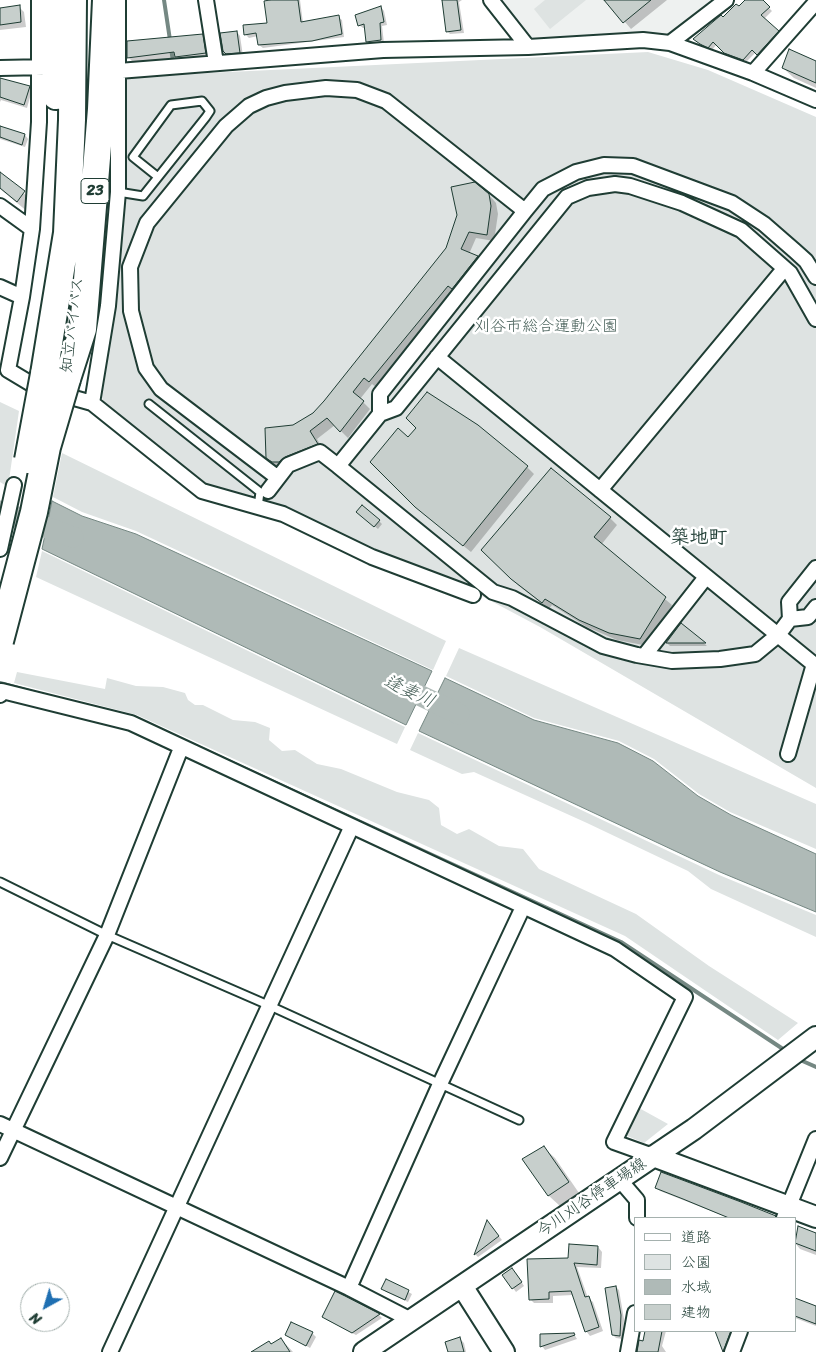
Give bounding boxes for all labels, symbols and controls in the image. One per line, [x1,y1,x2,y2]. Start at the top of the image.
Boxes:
road number: 23 [81,178,109,204]
street label: 知立バイパス [58,276,88,374]
park label: 刈谷市総合運動公園 [474,317,618,337]
district label: 築地町 [671,527,727,549]
water label: 逢妻川 [380,671,438,713]
street label: 今川刈谷停車場線 [534,1154,650,1242]
legend [634,1217,796,1332]
text: 道路 [681,1224,711,1250]
text: 公園 [681,1249,711,1275]
text: 水域 [681,1274,711,1300]
north arrow [20,1282,70,1332]
text: 建物 [681,1299,711,1325]
text: N [24,1306,48,1331]

